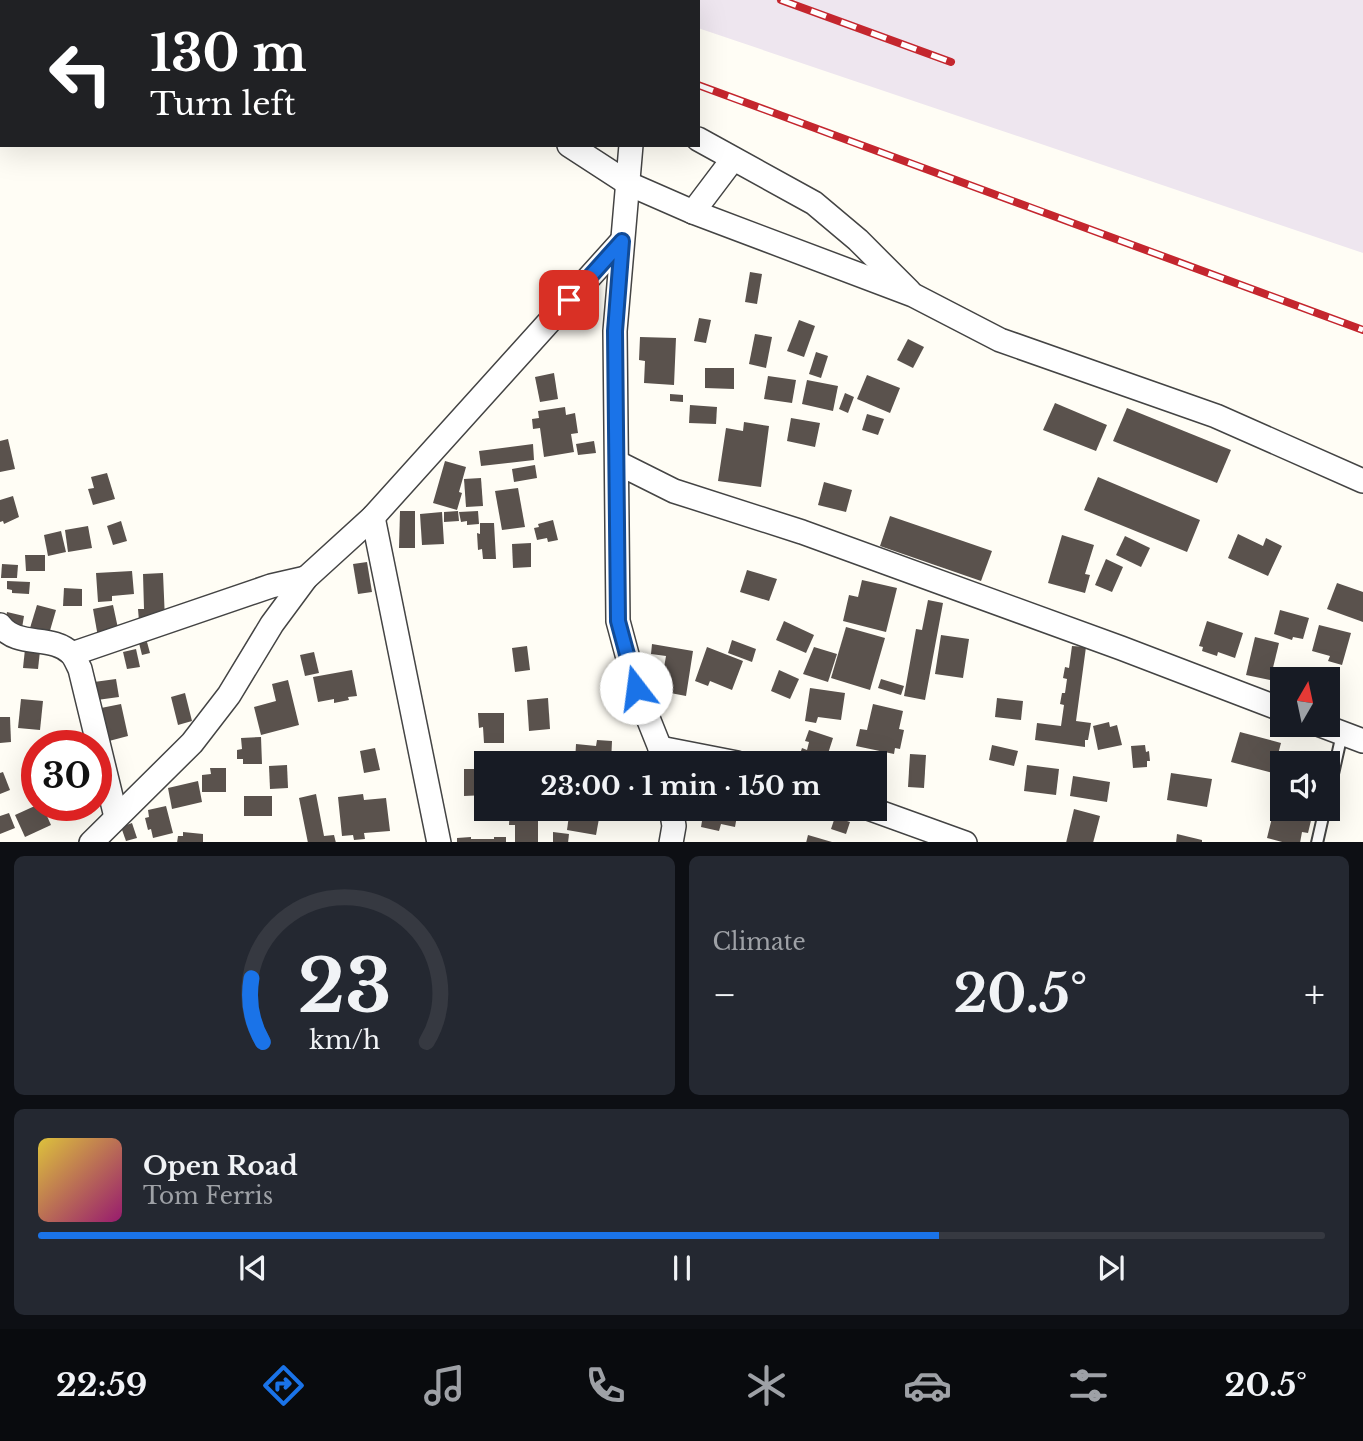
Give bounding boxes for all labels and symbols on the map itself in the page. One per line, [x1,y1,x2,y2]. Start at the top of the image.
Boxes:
pin [539,270,599,330]
position arrow [599,651,673,725]
north arrow [1270,667,1340,737]
speed limit sign: 30 [21,730,112,821]

